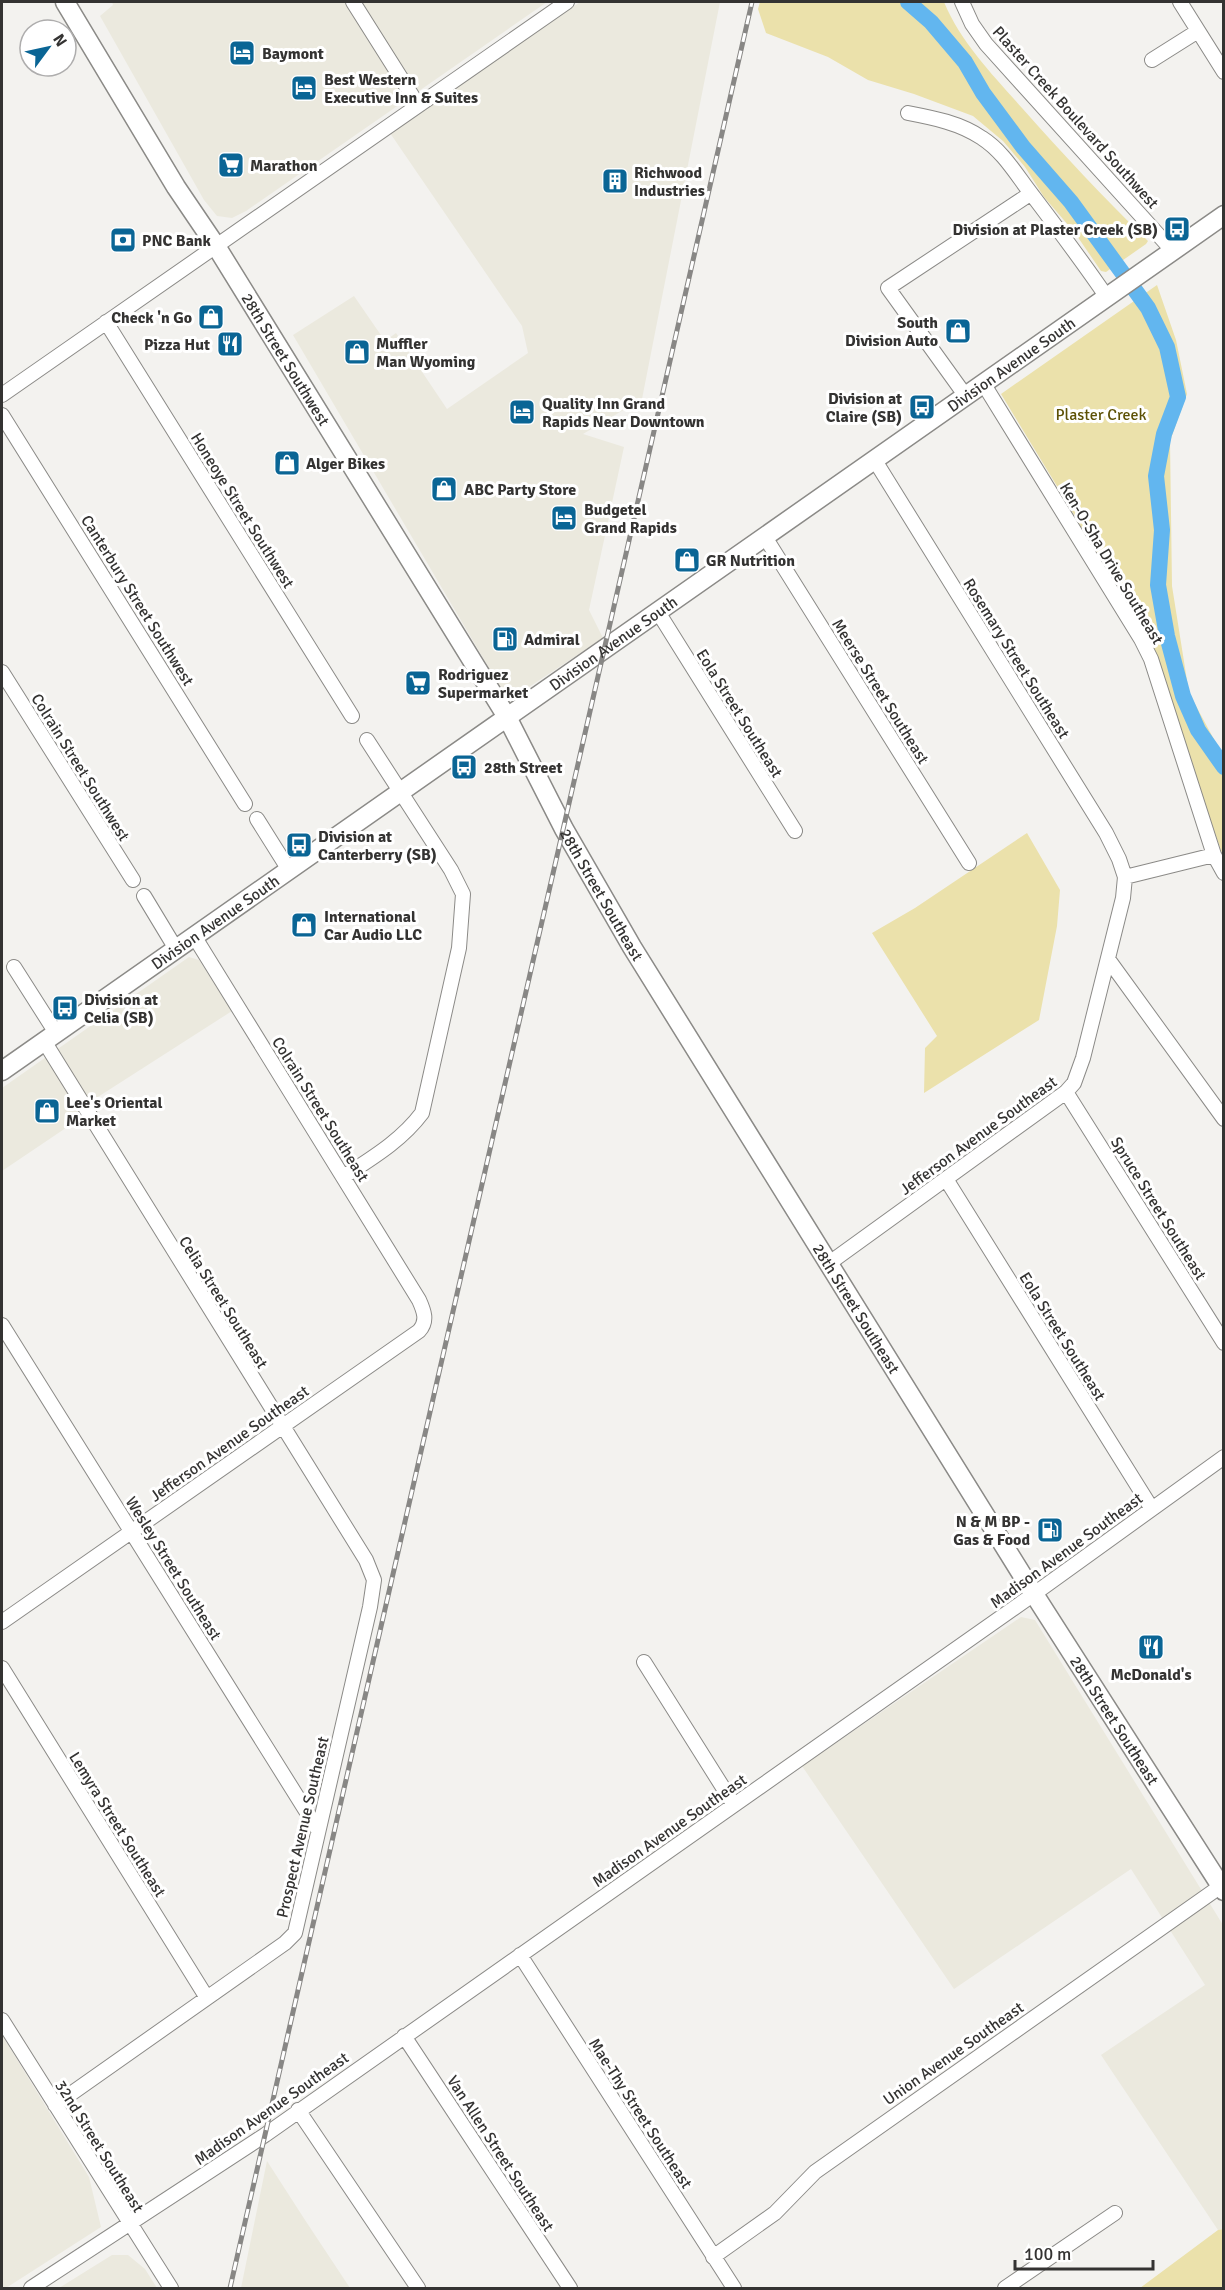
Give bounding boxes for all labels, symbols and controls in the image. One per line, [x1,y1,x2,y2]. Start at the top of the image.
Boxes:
north arrow [18,18,78,78]
street label: Plaster Creek Boulevard Southwest [988,22,1163,213]
text: N [48,30,71,50]
hotel icon: Baymont [227,38,257,68]
place label: Baymont [262,44,324,64]
place label: Best Western Executive Inn & Suites [324,70,478,108]
hotel icon: Best Western Executive Inn & Suites [289,73,319,103]
supermarket icon: Marathon [216,150,246,180]
place label: Marathon [250,156,318,176]
place label: Richwood Industries [634,163,705,201]
building icon: Richwood Industries [600,166,630,196]
bus stop icon: Division at Plaster Creek (SB) [1162,214,1192,244]
place label: Division at Plaster Creek (SB) [952,220,1158,240]
bank icon: PNC Bank [108,225,138,255]
place label: PNC Bank [142,231,212,251]
street label: 28th Street Southwest [236,290,334,430]
shop icon: Check 'n Go [196,302,226,332]
place label: Check 'n Go [111,308,192,328]
place label: South Division Auto [845,313,938,351]
street label: Division Avenue South [944,313,1080,417]
shop icon: South Division Auto [943,316,973,346]
restaurant icon: Pizza Hut [215,329,245,359]
place label: Muffler Man Wyoming [376,334,476,372]
place label: Pizza Hut [144,335,210,355]
shop icon: Muffler Man Wyoming [342,337,372,367]
place label: Division at Claire (SB) [826,389,902,427]
bus stop icon: Division at Claire (SB) [907,392,937,422]
place label: Quality Inn Grand Rapids Near Downtown [542,394,705,432]
hotel icon: Quality Inn Grand Rapids Near Downtown [507,397,537,427]
park label: Plaster Creek [1055,405,1147,425]
street label: Honeoye Street Southwest [186,429,299,592]
shop icon: Alger Bikes [272,448,302,478]
place label: Alger Bikes [306,454,385,474]
shop icon: ABC Party Store [429,474,459,504]
street label: Ken-O-Sha Drive Southeast [1055,479,1168,648]
place label: ABC Party Store [464,480,576,500]
place label: Budgetel Grand Rapids [584,500,677,538]
hotel icon: Budgetel Grand Rapids [549,503,579,533]
street label: Canterbury Street Southwest [76,512,198,690]
shop icon: GR Nutrition [672,545,702,575]
place label: GR Nutrition [706,551,795,571]
street label: Rosemary Street Southeast [959,575,1074,743]
street label: Division Avenue South [546,592,682,696]
street label: Meerse Street Southeast [827,615,933,768]
fuel station icon: Admiral [490,624,520,654]
place label: Admiral [524,630,580,650]
street label: Eola Street Southeast [692,646,787,782]
place label: Rodriguez Supermarket [438,665,528,703]
supermarket icon: Rodriguez Supermarket [403,668,433,698]
street label: Colrain Street Southwest [27,690,134,845]
bus stop icon: 28th Street [449,752,479,782]
place label: 28th Street [484,758,562,778]
street label: 28th Street Southeast [555,825,647,965]
place label: Division at Canterberry (SB) [318,827,437,865]
bus stop icon: Division at Canterberry (SB) [284,830,314,860]
street label: Division Avenue South [148,871,283,974]
place label: International Car Audio LLC [324,907,422,945]
shop icon: International Car Audio LLC [289,910,319,940]
place label: Division at Celia (SB) [84,990,158,1028]
bus stop icon: Division at Celia (SB) [50,993,80,1023]
street label: Colrain Street Southeast [267,1033,373,1186]
street label: Jefferson Avenue Southeast [896,1072,1061,1200]
place label: Lee's Oriental Market [66,1093,162,1131]
shop icon: Lee's Oriental Market [32,1096,62,1126]
street label: Spruce Street Southeast [1106,1133,1211,1284]
street label: Celia Street Southeast [174,1233,272,1373]
street label: 28th Street Southeast [808,1240,904,1378]
street label: Eola Street Southeast [1015,1269,1110,1405]
street label: Jefferson Avenue Southeast [146,1381,313,1506]
street label: Madison Avenue Southeast [986,1488,1147,1613]
street label: Wesley Street Southeast [121,1493,226,1644]
place label: N & M BP - Gas & Food [953,1512,1030,1550]
fuel station icon: N & M BP - Gas & Food [1035,1515,1065,1545]
restaurant icon: McDonald's [1136,1632,1166,1662]
street label: 28th Street Southeast [1065,1652,1163,1789]
place label: McDonald's [1110,1665,1192,1685]
street label: Prospect Avenue Southeast [272,1734,334,1920]
street label: Lemyra Street Southeast [64,1748,170,1901]
street label: Madison Avenue Southeast [589,1770,751,1892]
street label: Union Avenue Southeast [879,1998,1028,2110]
street label: Mae-Thy Street Southeast [584,2035,696,2193]
street label: Madison Avenue Southeast [191,2048,353,2170]
street label: Van Allen Street Southeast [442,2072,558,2236]
street label: 32nd Street Southeast [50,2077,148,2217]
scale bar [1015,2233,1153,2271]
text: 100 m [1024,2243,1071,2265]

